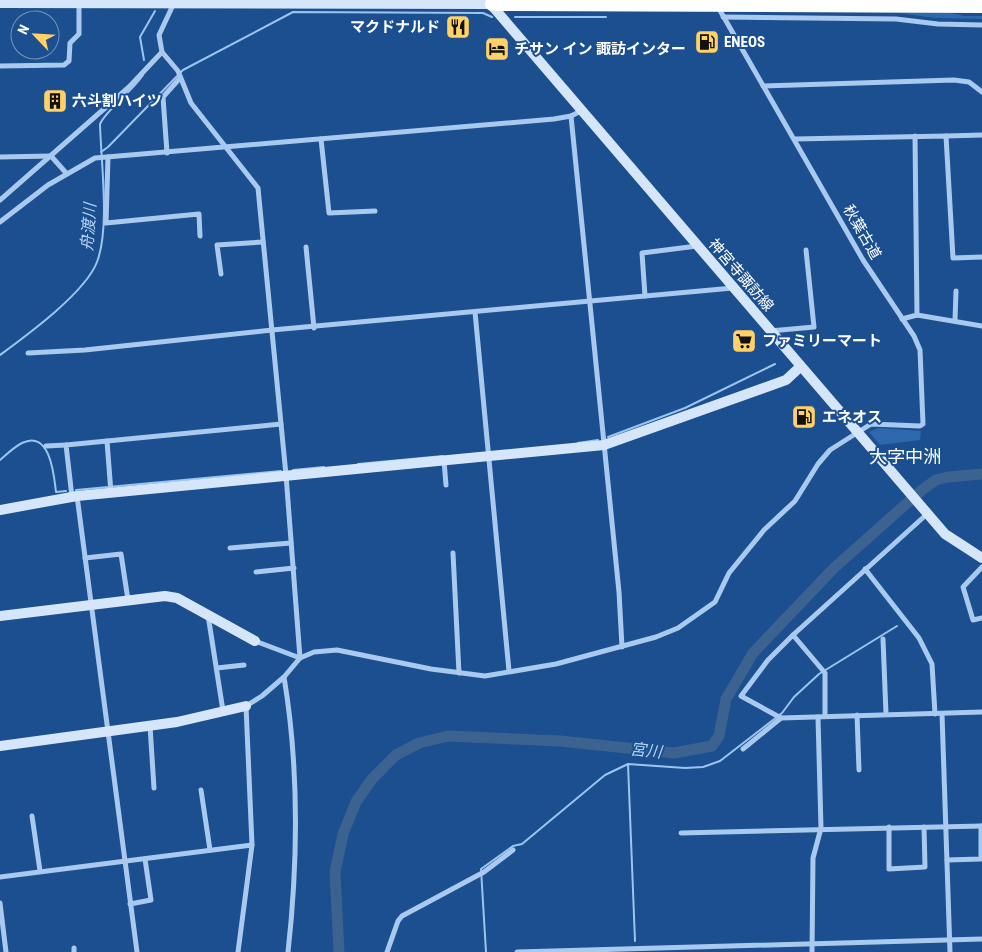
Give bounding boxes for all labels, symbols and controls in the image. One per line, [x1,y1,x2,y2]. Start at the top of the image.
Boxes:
north arrow [10,10,60,60]
restaurant icon: マクドナルド [445,14,471,40]
place label: マクドナルド [350,18,440,36]
text: N [14,22,32,37]
fuel station icon: ENEOS [694,29,720,55]
place label: ENEOS [724,33,765,51]
hotel icon: チサン イン 諏訪インター [484,36,510,62]
place label: チサン イン 諏訪インター [514,40,686,58]
building icon: 六斗割ハイツ [42,88,68,114]
place label: 六斗割ハイツ [72,92,162,110]
water label: 舟渡川 [77,200,100,252]
street label: 秋葉古道 [839,202,885,262]
street label: 神宮寺諏訪線 [705,235,777,315]
supermarket icon: ファミリーマート [731,328,757,354]
place label: ファミリーマート [762,332,882,350]
fuel station icon: エネオス [791,404,817,430]
place label: エネオス [822,408,882,426]
district label: 大字中洲 [869,446,941,467]
water label: 宮川 [629,739,665,762]

